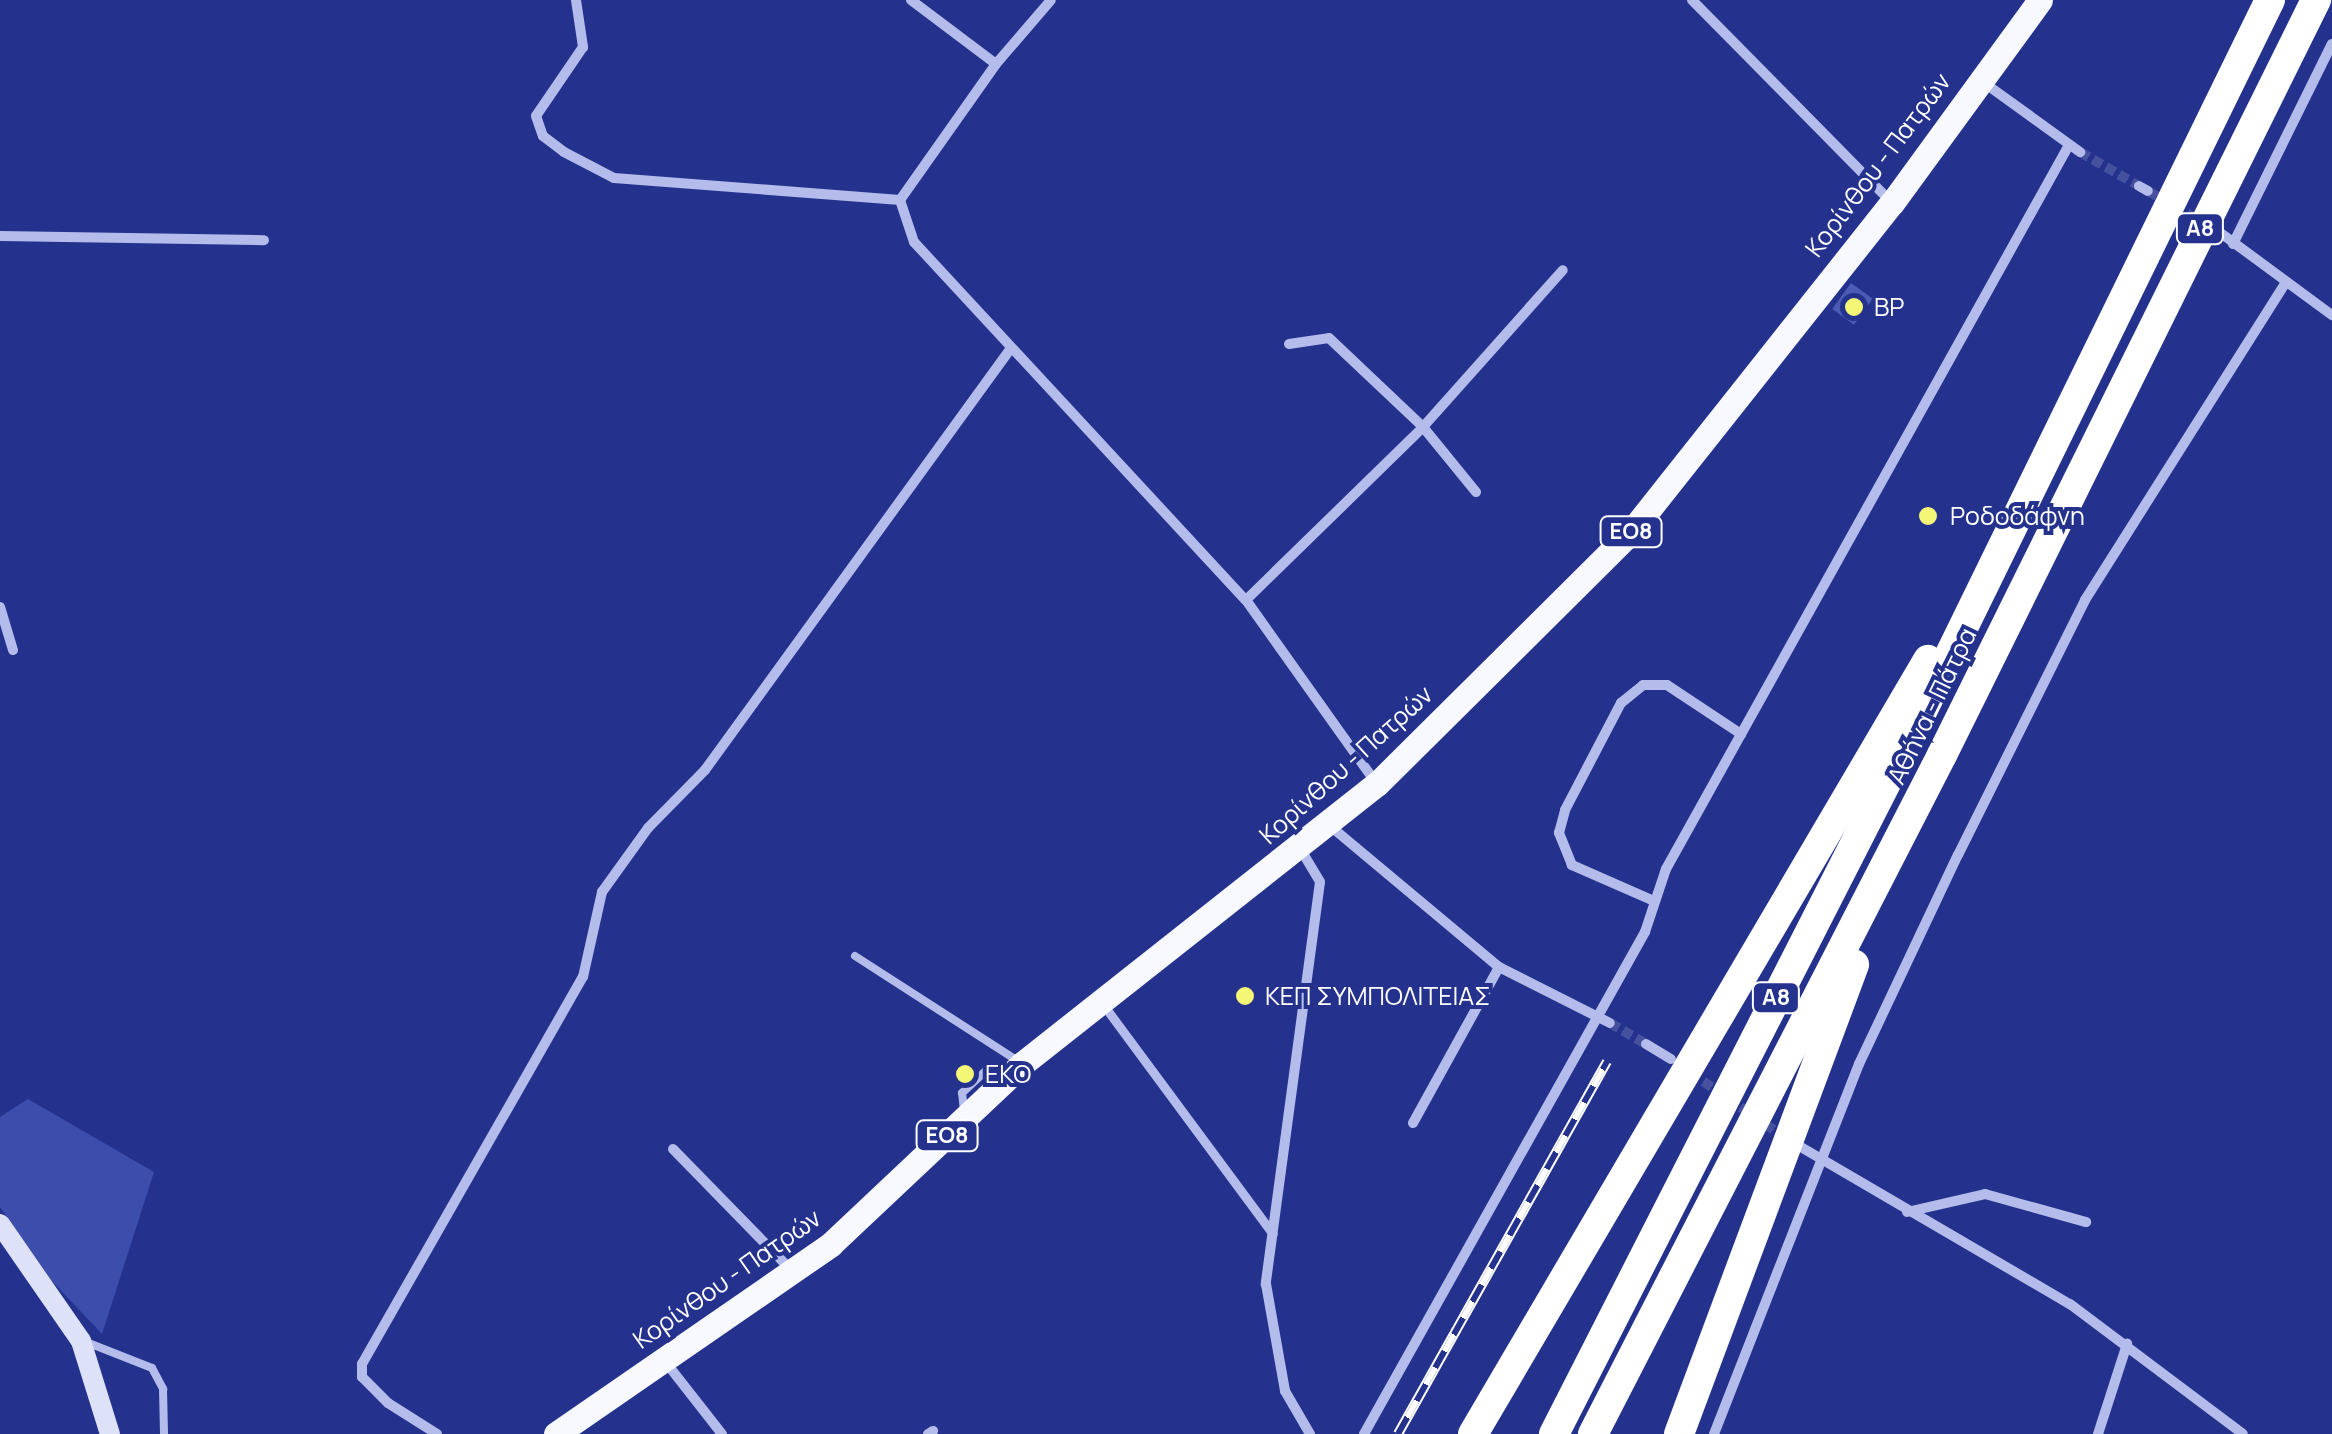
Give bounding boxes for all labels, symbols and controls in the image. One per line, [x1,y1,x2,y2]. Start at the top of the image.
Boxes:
street label: Κορίνθου - Πατρών [1799,67,1957,263]
road number: Α8 [2175,212,2225,246]
place label: BP [1874,292,1904,322]
marker: BP [1843,296,1865,318]
place label: Ροδοδάφνη [1950,501,2085,531]
marker: Ροδοδάφνη [1915,503,1941,529]
road number: ΕΟ8 [1598,515,1664,549]
street label: Αθήνα - Πάτρα [1881,623,1983,789]
street label: Κορίνθου - Πατρών [1253,679,1439,851]
place label: ΚΕΠ ΣΥΜΠΟΛΙΤΕΙΑΣ [1265,981,1490,1011]
road number: Α8 [1751,981,1801,1015]
marker: ΚΕΠ ΣΥΜΠΟΛΙΤΕΙΑΣ [1234,985,1256,1007]
place label: EKO [985,1059,1031,1089]
marker: EKO [954,1063,976,1085]
road number: ΕΟ8 [914,1119,980,1153]
street label: Κορίνθου - Πατρών [627,1203,827,1355]

